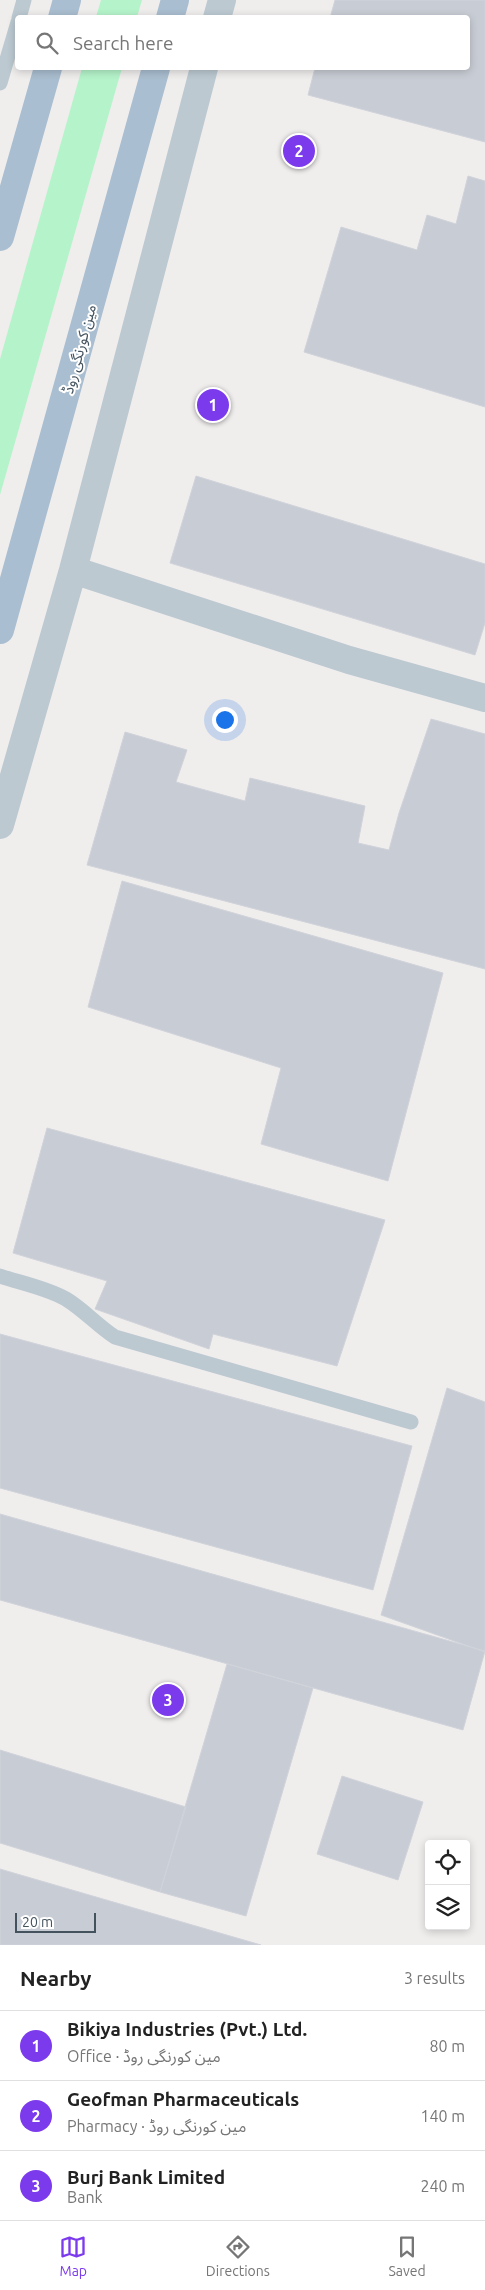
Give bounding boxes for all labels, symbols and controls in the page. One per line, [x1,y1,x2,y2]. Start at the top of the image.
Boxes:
search box [15,15,470,70]
icon: search [33,29,61,57]
text: Search here [73,32,173,54]
pin: 2 [283,132,315,170]
street label: مین کورنگی روڈ [59,303,100,396]
pin: 1 [197,386,229,424]
your location [212,707,238,733]
pin: 3 [152,1681,184,1719]
map controls [425,1840,470,1930]
button: locate [425,1840,470,1885]
button: layers [425,1885,470,1930]
scale bar [15,1910,96,1933]
text: 20 m [22,1914,53,1930]
text: Nearby [20,1966,91,1990]
text: 3 results [404,1969,465,1987]
text: Bikiya Industries (Pvt.) Ltd. [67,2018,307,2040]
text: 1 [31,2037,41,2055]
text: 80 m [429,2037,465,2055]
text: Office · مین کورنگی روڈ [67,2047,221,2065]
text: Geofman Pharmaceuticals [67,2088,299,2110]
text: 2 [31,2107,41,2125]
text: 140 m [420,2107,465,2125]
text: Pharmacy · مین کورنگی روڈ [67,2117,246,2135]
text: Burj Bank Limited [67,2166,225,2188]
text: 3 [31,2177,41,2195]
text: 240 m [420,2177,465,2195]
text: Bank [67,2188,103,2206]
tab: Map [59,2233,87,2279]
tab: Directions [206,2233,270,2279]
tab: Saved [388,2233,426,2279]

